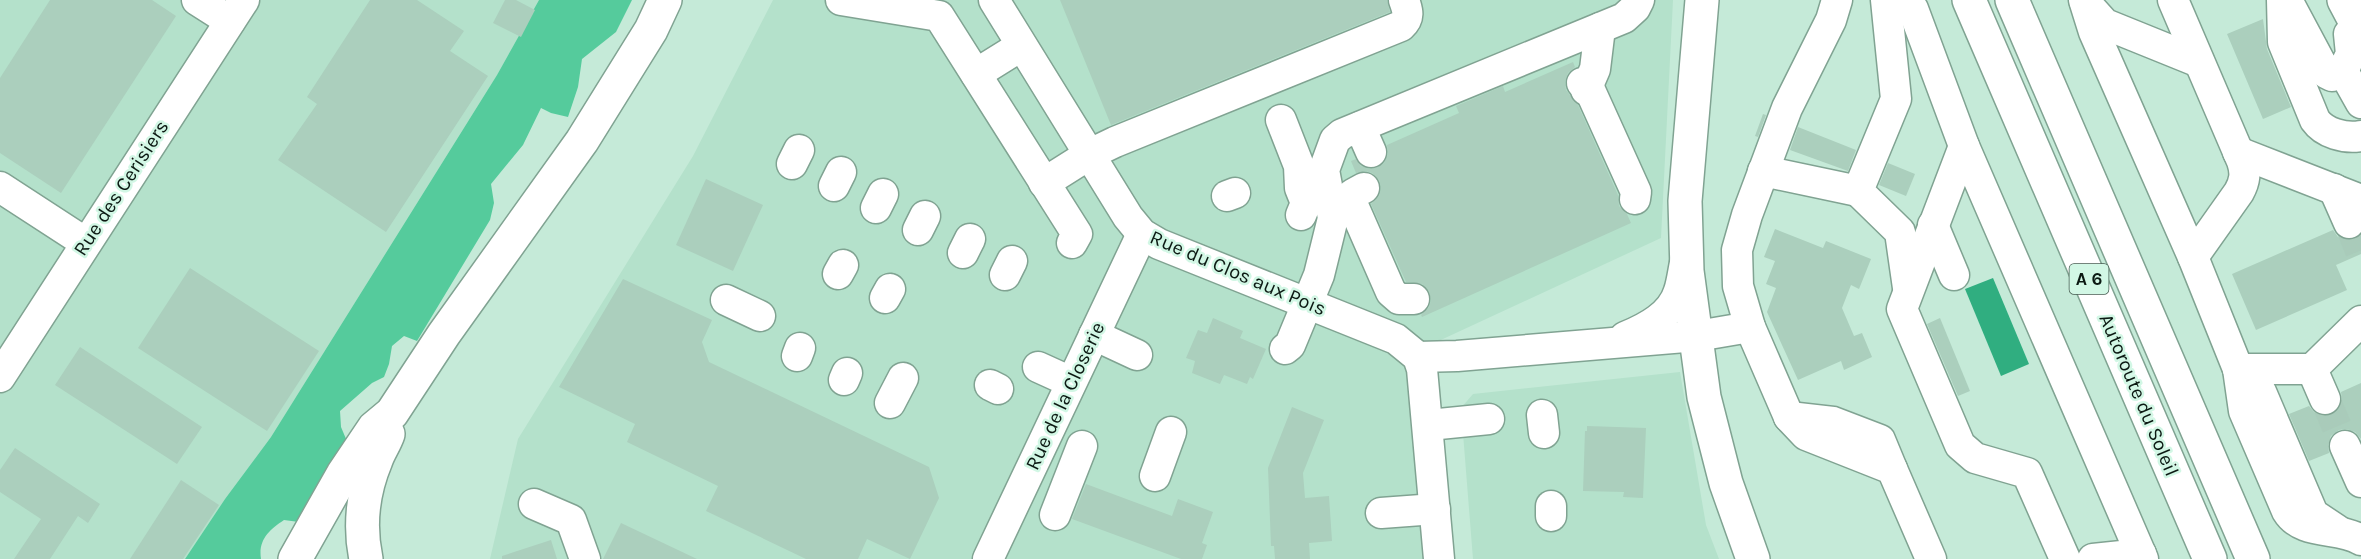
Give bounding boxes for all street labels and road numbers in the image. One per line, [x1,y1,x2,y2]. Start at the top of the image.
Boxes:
street label: Rue des Cerisiers [69,116,173,260]
street label: Rue du Clos aux Pois [1147,226,1329,320]
road number: A 6 [2070,264,2108,294]
street label: Autoroute du Soleil [2094,310,2184,480]
street label: Rue de la Closerie [1021,318,1109,474]

